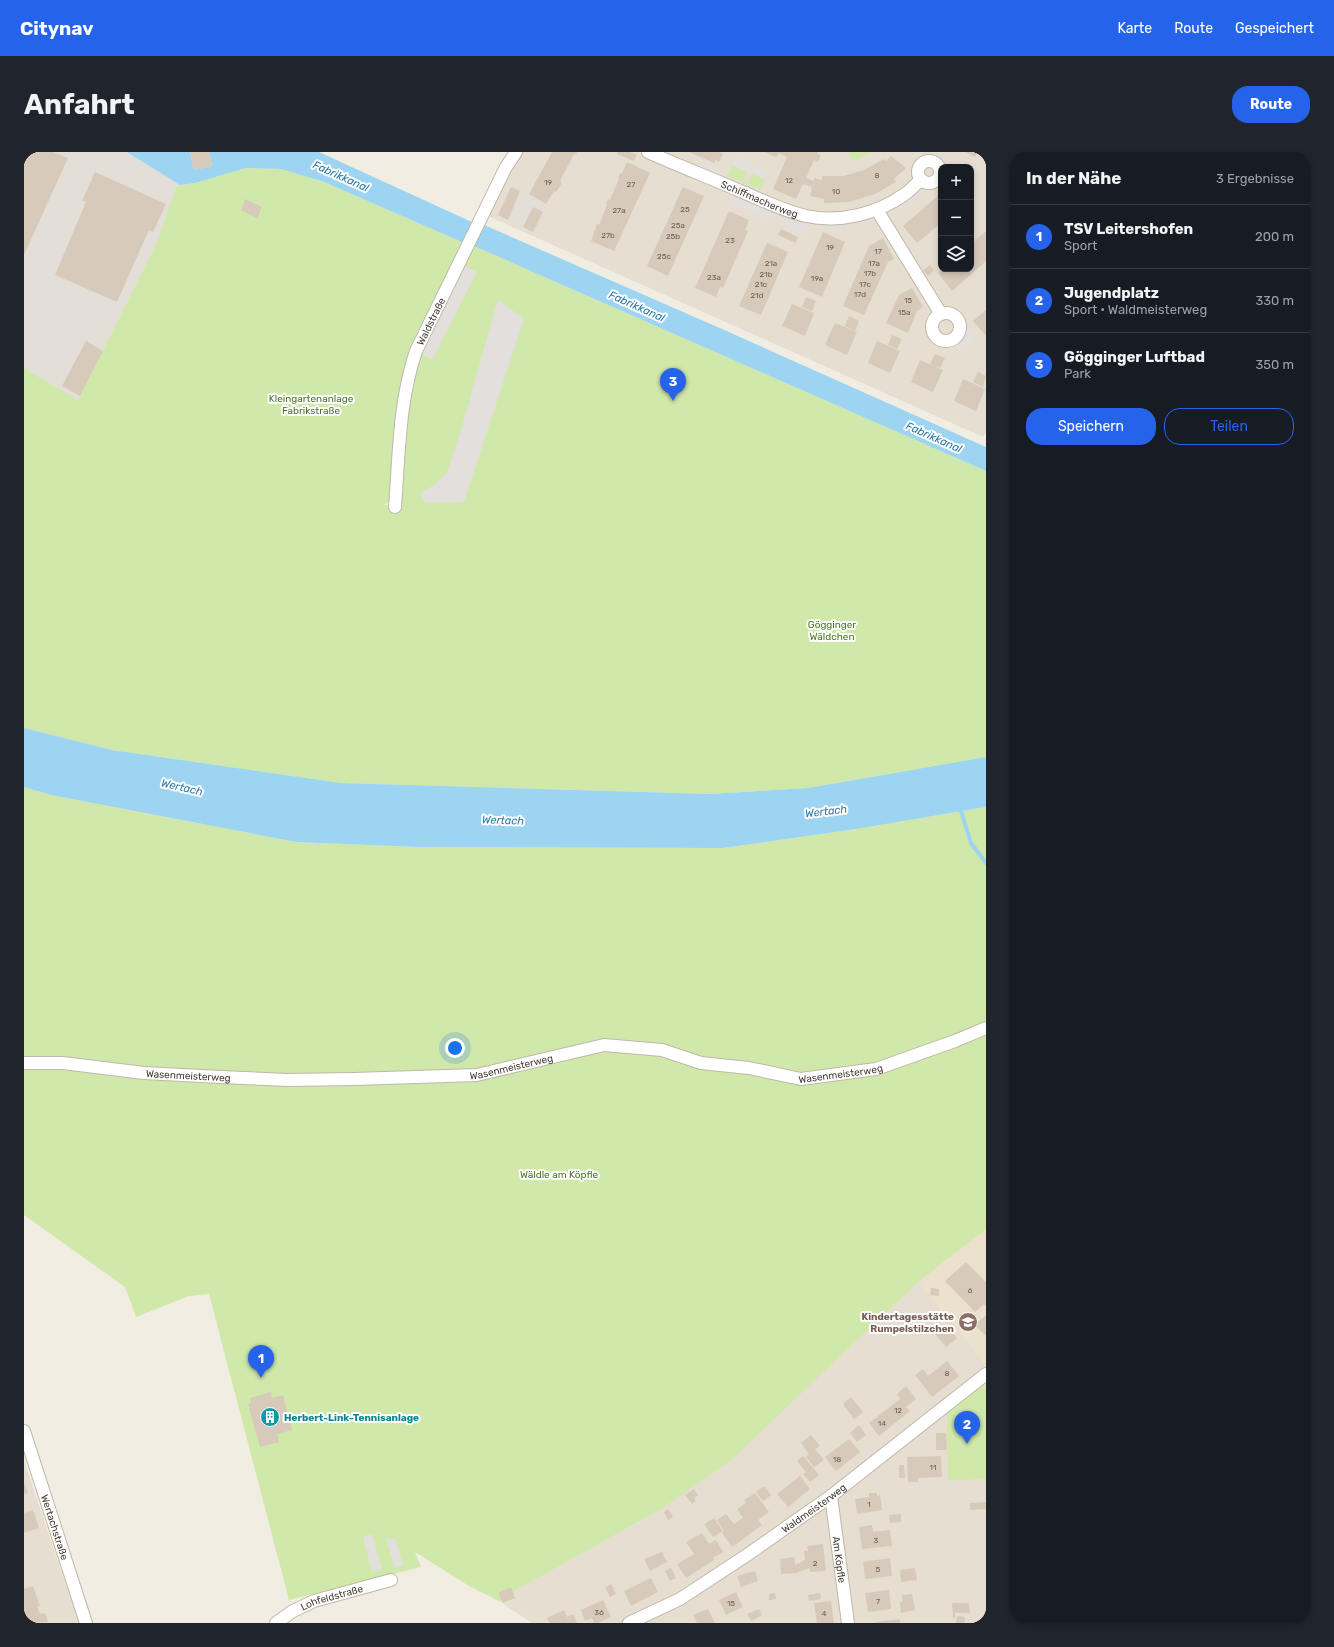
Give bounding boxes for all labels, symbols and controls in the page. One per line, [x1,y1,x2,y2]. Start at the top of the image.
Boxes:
text: Citynav [20,17,93,40]
text: Karte [1117,20,1152,37]
text: Route [1174,20,1213,37]
text: Gespeichert [1235,20,1314,37]
button: Route [1232,86,1310,123]
text: Anfahrt [24,88,135,121]
water label: Fabrikkanal [311,158,371,195]
map controls [938,164,974,272]
button: + [938,164,974,200]
text: In der Nähe [1026,168,1121,188]
house number: 8 [874,171,880,180]
text: 3 Ergebnisse [1216,171,1294,186]
house number: 12 [785,176,793,185]
house number: 19 [544,178,552,187]
street label: Schiffmacherweg [719,178,799,221]
house number: 27 [627,180,635,189]
house number: 10 [832,187,840,196]
button: − [938,200,974,236]
house number: 25 [680,205,690,214]
house number: 27a [612,206,626,215]
text: TSV Leitershofen [1064,220,1193,238]
house number: 25a [671,221,685,230]
text: 1 [1036,229,1042,244]
text: 200 m [1255,229,1294,244]
house number: 27b [601,231,615,240]
house number: 25b [666,232,680,241]
house number: 23 [725,236,735,245]
button: layers [938,236,974,272]
text: Sport [1064,238,1097,253]
house number: 19 [826,243,834,252]
house number: 17 [874,247,882,256]
house number: 25c [657,252,672,261]
house number: 21a [765,259,777,268]
house number: 17a [868,259,880,268]
house number: 17b [864,269,876,278]
house number: 21b [760,270,773,279]
house number: 23a [707,273,721,282]
house number: 19a [811,274,823,283]
house number: 21c [755,280,768,289]
house number: 17c [859,280,872,289]
text: Jugendplatz [1064,284,1159,302]
water label: Fabrikkanal [607,288,667,325]
house number: 17d [854,290,866,299]
house number: 21d [751,291,764,300]
text: 2 [1035,293,1043,308]
text: 330 m [1255,293,1294,308]
street label: Waldstraße [415,296,448,347]
house number: 15 [904,296,912,305]
text: Sport · Waldmeisterweg [1064,302,1207,317]
house number: 15a [898,308,910,317]
text: Gögginger Luftbad [1064,348,1205,366]
text: 3 [1035,357,1043,372]
text: 350 m [1255,357,1294,372]
text: Park [1064,366,1091,381]
pin: 3 [660,368,686,401]
park label: Kleingartenanlage Fabrikstraße [269,393,354,417]
button: Speichern [1026,408,1156,445]
button: Teilen [1164,408,1294,445]
water label: Fabrikkanal [904,419,964,456]
park label: Gögginger Wäldchen [808,619,856,643]
water label: Wertach [160,776,204,799]
water label: Wertach [804,802,848,821]
water label: Wertach [482,813,525,828]
your location [445,1038,465,1058]
street label: Wasenmeisterweg [470,1052,554,1082]
street label: Wasenmeisterweg [798,1062,885,1086]
street label: Wasenmeisterweg [146,1068,231,1084]
park label: Wäldle am Köpfle [520,1169,598,1181]
house number: 6 [968,1286,973,1295]
place label: Kindertagesstätte Rumpelstilzchen [862,1311,954,1335]
school or university icon: Kindertagesstätte Rumpelstilzchen [957,1311,979,1333]
pin: 1 [248,1345,274,1378]
house number: 8 [944,1369,950,1378]
building icon: Herbert-Link-Tennisanlage [259,1406,281,1428]
house number: 12 [894,1406,902,1415]
pin: 2 [954,1411,980,1444]
place label: Herbert-Link-Tennisanlage [284,1412,419,1424]
house number: 14 [878,1419,886,1428]
house number: 18 [833,1455,841,1464]
house number: 11 [930,1463,936,1472]
street label: Waldmeisterweg [779,1481,849,1536]
street label: Wertachstraße [38,1493,70,1562]
house number: 1 [867,1500,871,1509]
street label: Am Köpfle [829,1535,848,1584]
house number: 3 [874,1536,879,1545]
house number: 2 [813,1559,818,1568]
house number: 5 [876,1565,881,1574]
street label: Lohfeldstraße [299,1583,365,1614]
house number: 7 [876,1597,880,1606]
house number: 15 [727,1599,735,1608]
house number: 36 [594,1608,604,1617]
house number: 4 [822,1609,827,1618]

